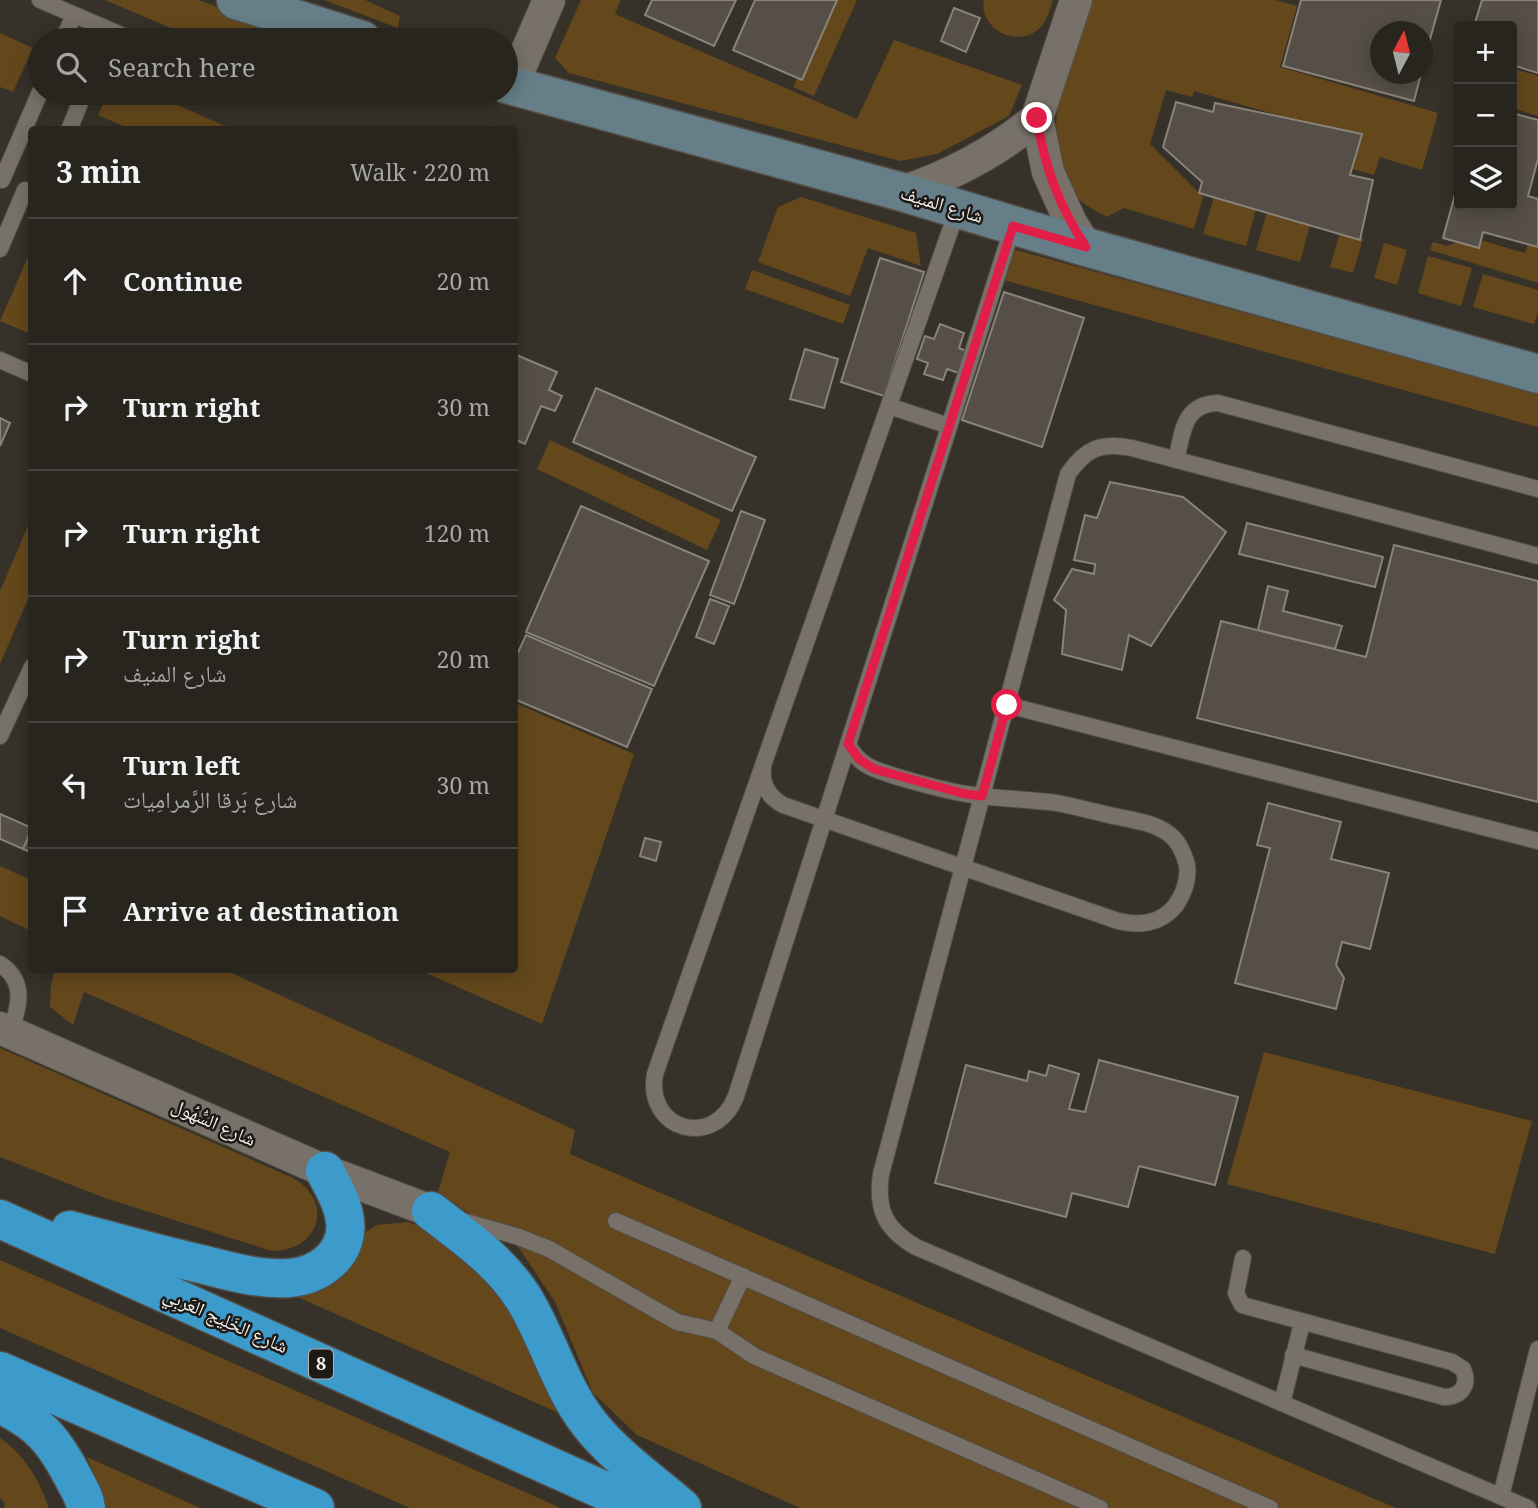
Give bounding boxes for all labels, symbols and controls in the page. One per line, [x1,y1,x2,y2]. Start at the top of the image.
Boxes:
north arrow [1370,21,1433,84]
map controls [1454,21,1517,210]
button: + [1454,21,1517,84]
search box [28,28,518,105]
icon: search [52,48,90,86]
text: Search here [108,49,256,85]
button: − [1454,84,1517,147]
route end [1021,102,1052,133]
button: layers [1454,147,1517,210]
text: 3 min [56,151,141,192]
text: Walk · 220 m [350,156,490,188]
street label: شارع المنيف [897,179,987,229]
icon: ahead [56,262,94,300]
text: Continue [123,263,243,299]
text: 20 m [437,265,490,297]
icon: right [56,388,94,426]
text: Turn right [123,389,260,425]
text: 30 m [437,391,490,423]
icon: right [56,514,94,552]
text: Turn right [123,515,260,551]
text: 120 m [424,517,490,549]
text: Turn right [123,621,260,657]
icon: right [56,640,94,678]
text: 20 m [437,643,490,675]
text: شارع المنيف [123,657,226,689]
route start [991,689,1022,720]
text: Turn left [123,747,240,783]
icon: left [56,766,94,804]
text: 30 m [437,769,490,801]
text: شارع بَرقا الرَّمرامِيات [123,783,297,815]
icon: arrive [56,892,94,930]
text: Arrive at destination [123,893,399,929]
street label: شارع السُّهُول [168,1092,260,1152]
street label: شارع الخَلِيج العَربِي [158,1281,292,1362]
road number: 8 [309,1350,333,1378]

